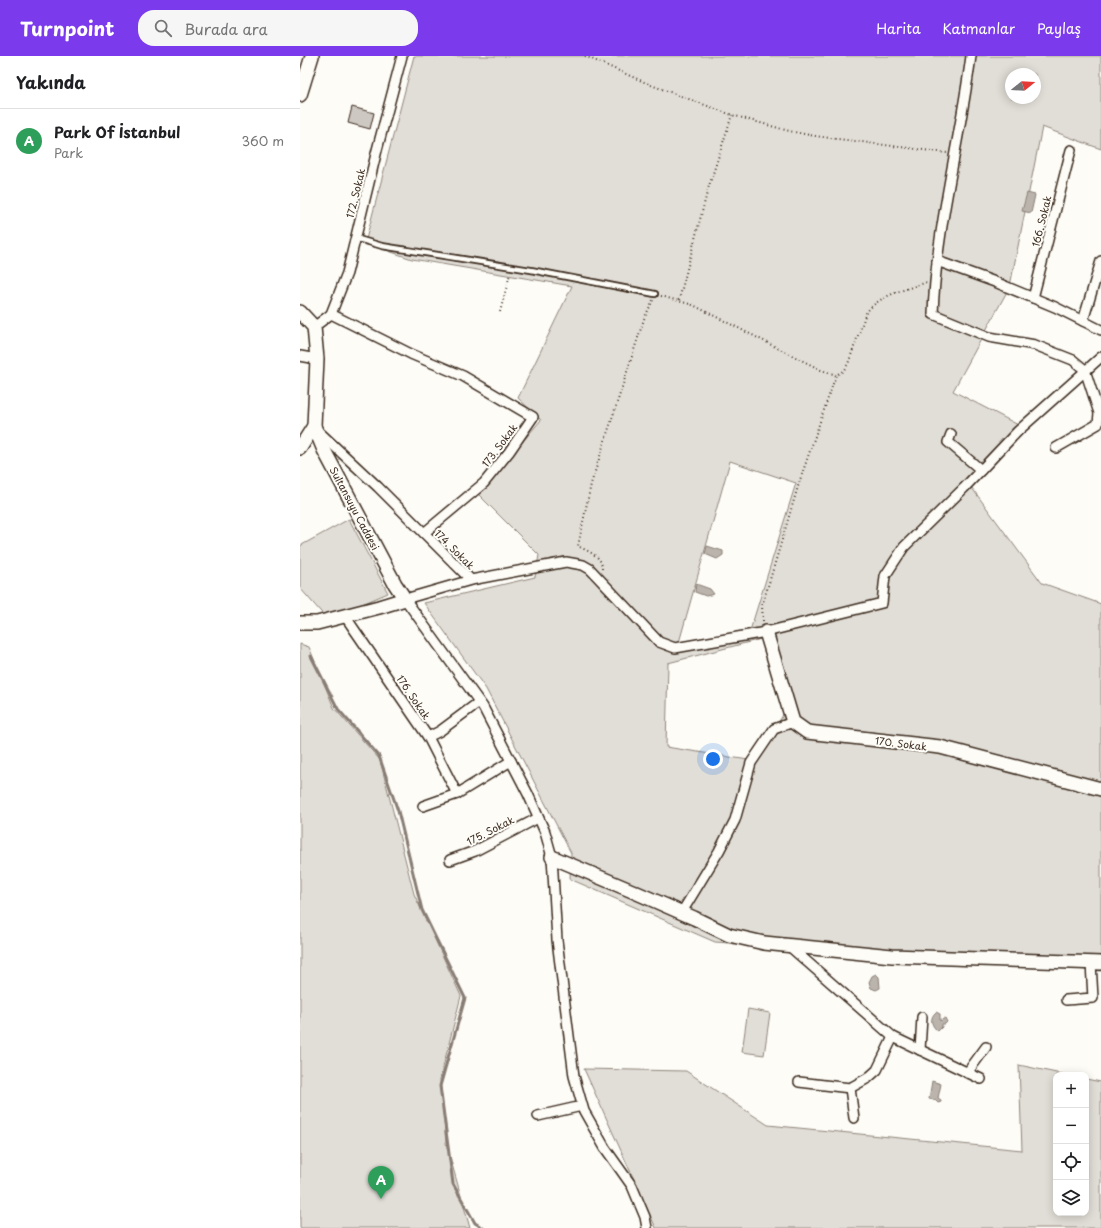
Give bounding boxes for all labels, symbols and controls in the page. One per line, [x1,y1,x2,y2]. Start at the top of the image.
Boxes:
search box [138,10,418,46]
text: Turnpoint [20,14,114,42]
icon: search [152,17,174,39]
text: Burada ara [184,17,268,40]
text: Harita [876,18,921,39]
text: Katmanlar [943,18,1015,39]
text: Paylaş [1037,18,1081,39]
north arrow [1005,68,1041,104]
text: Yakında [16,69,86,95]
text: Park Of İstanbul [54,120,180,143]
text: A [24,131,34,150]
text: 360 m [241,131,284,150]
text: Park [54,143,83,162]
street label: 172. Sokak [342,166,368,219]
street label: 166. Sokak [1027,193,1055,248]
street label: 173. Sokak [478,420,520,470]
street label: Sultansuyu Caddesi [326,463,383,553]
street label: 174. Sokak [432,526,479,573]
street label: 176. Sokak [394,672,435,723]
street label: 170. Sokak [874,732,928,754]
your location [703,749,723,769]
street label: 175. Sokak [464,811,517,848]
map controls [1053,1072,1089,1216]
button: + [1053,1072,1089,1108]
button: − [1053,1108,1089,1144]
button: locate [1053,1144,1089,1180]
pin: A [368,1166,394,1199]
button: layers [1053,1180,1089,1216]

